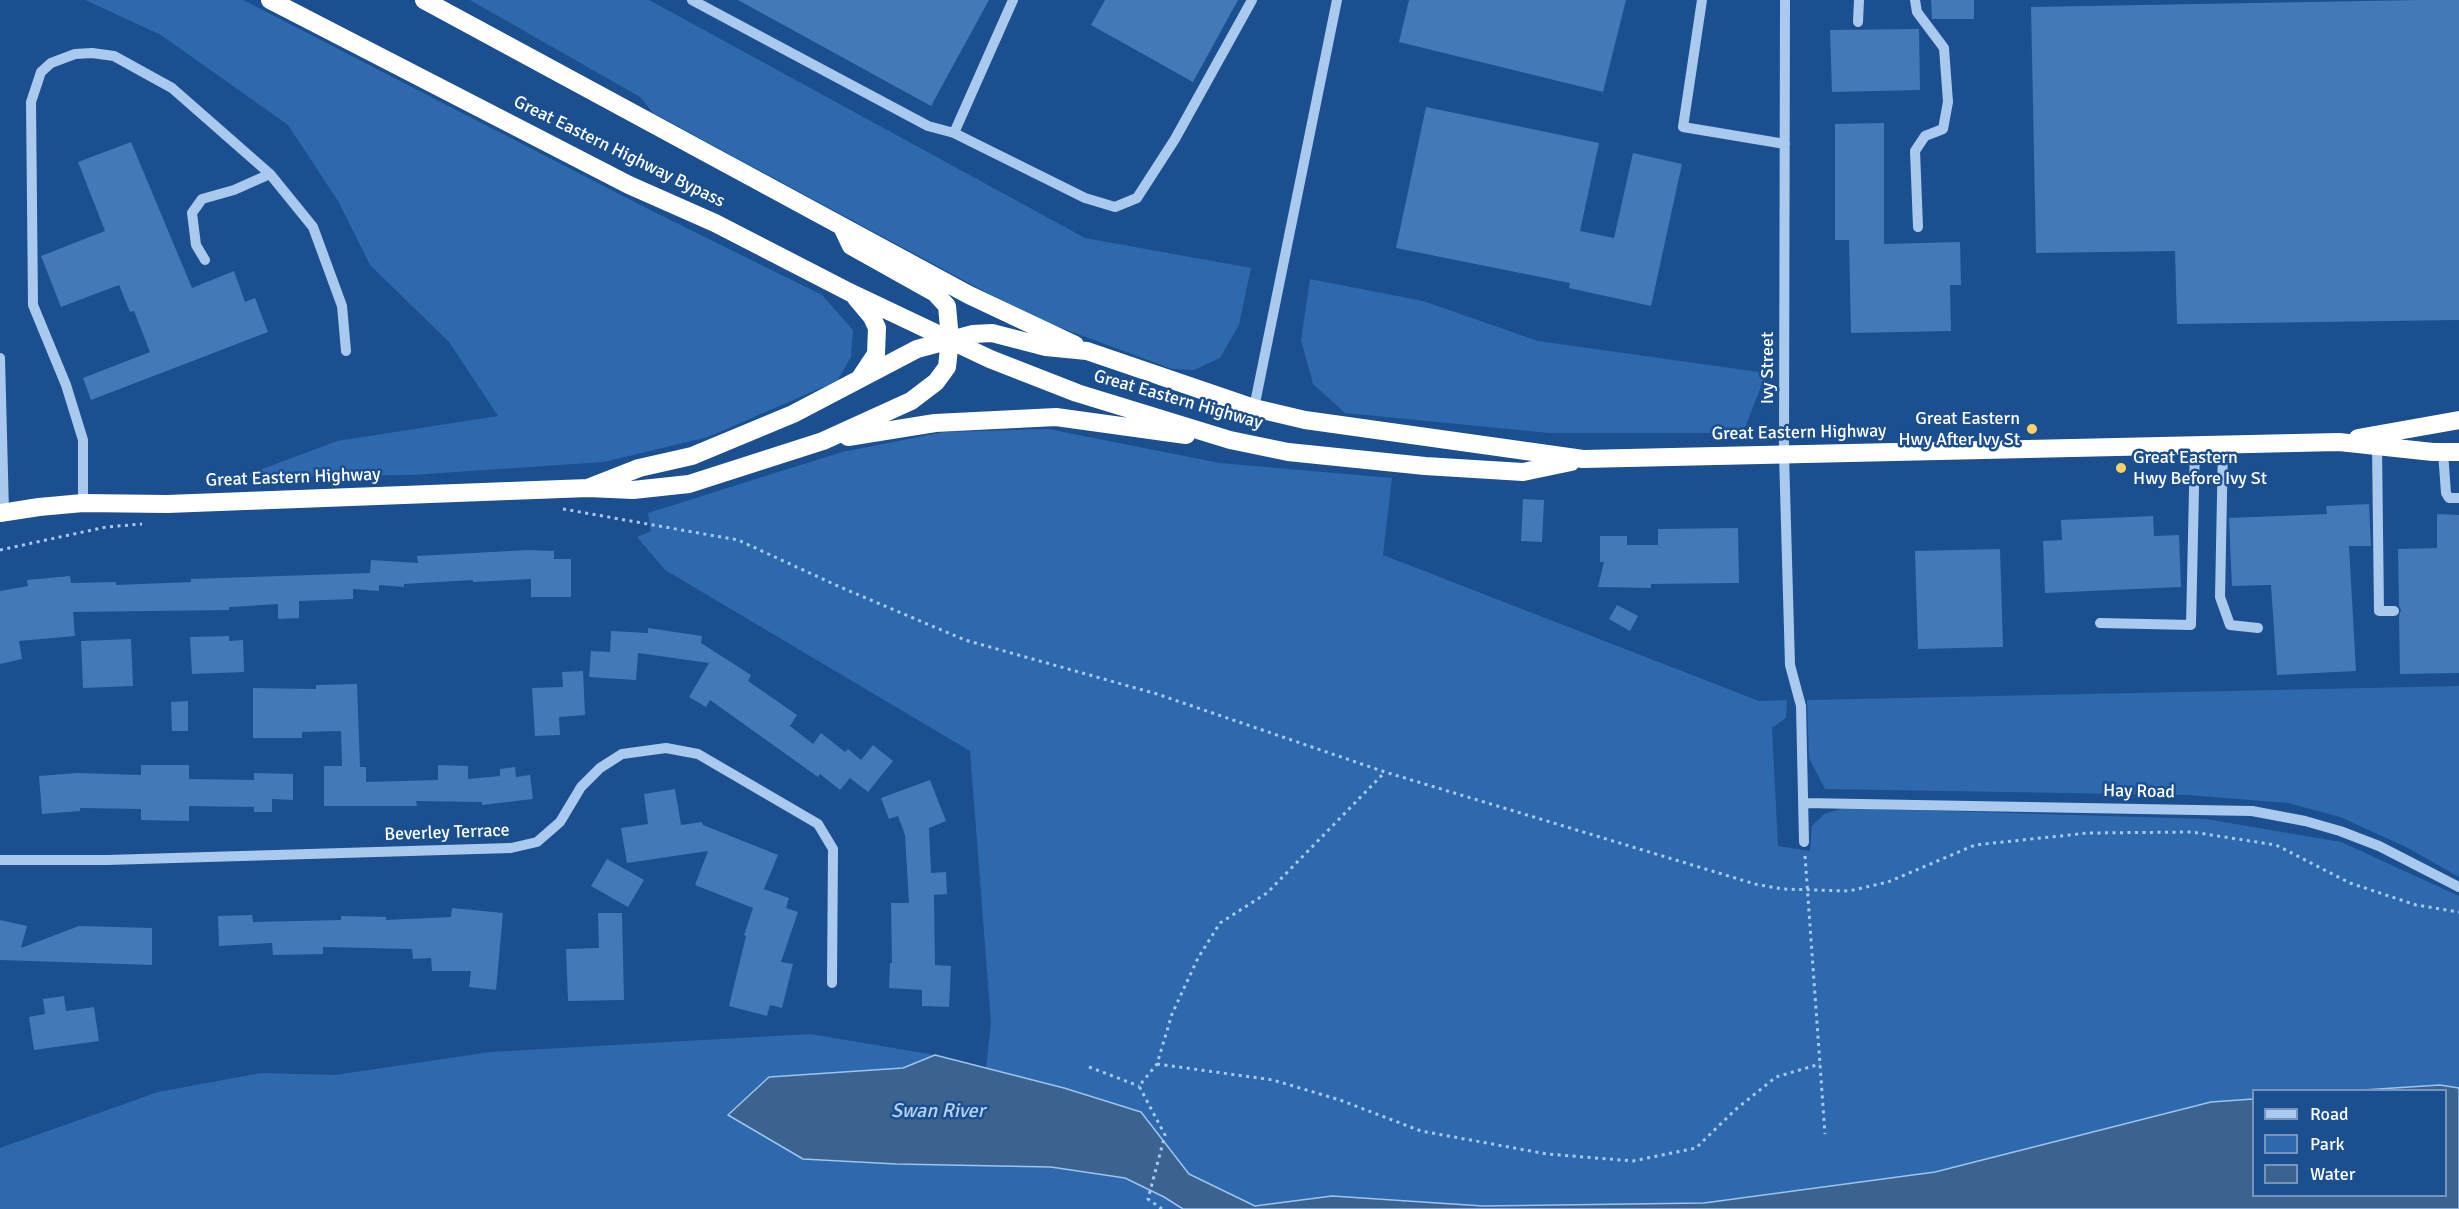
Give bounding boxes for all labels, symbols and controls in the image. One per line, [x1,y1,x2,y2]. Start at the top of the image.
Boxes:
street label: Great Eastern Highway Bypass [510,91,728,213]
street label: Ivy Street [1757,332,1779,404]
street label: Great Eastern Highway [1091,366,1265,434]
place label: Great Eastern Hwy After Ivy St [1898,408,2020,450]
street label: Great Eastern Highway [1711,421,1887,445]
marker: Great Eastern Hwy After Ivy St [2025,422,2039,436]
place label: Great Eastern Hwy Before Ivy St [2133,447,2267,490]
marker: Great Eastern Hwy Before Ivy St [2114,461,2128,475]
street label: Great Eastern Highway [205,464,381,492]
street label: Hay Road [2103,781,2175,803]
street label: Beverley Terrace [384,820,510,846]
legend [2252,1089,2447,1197]
water label: Swan River [891,1100,985,1124]
text: Road [2310,1103,2349,1125]
text: Park [2310,1133,2345,1155]
text: Water [2310,1163,2355,1185]

